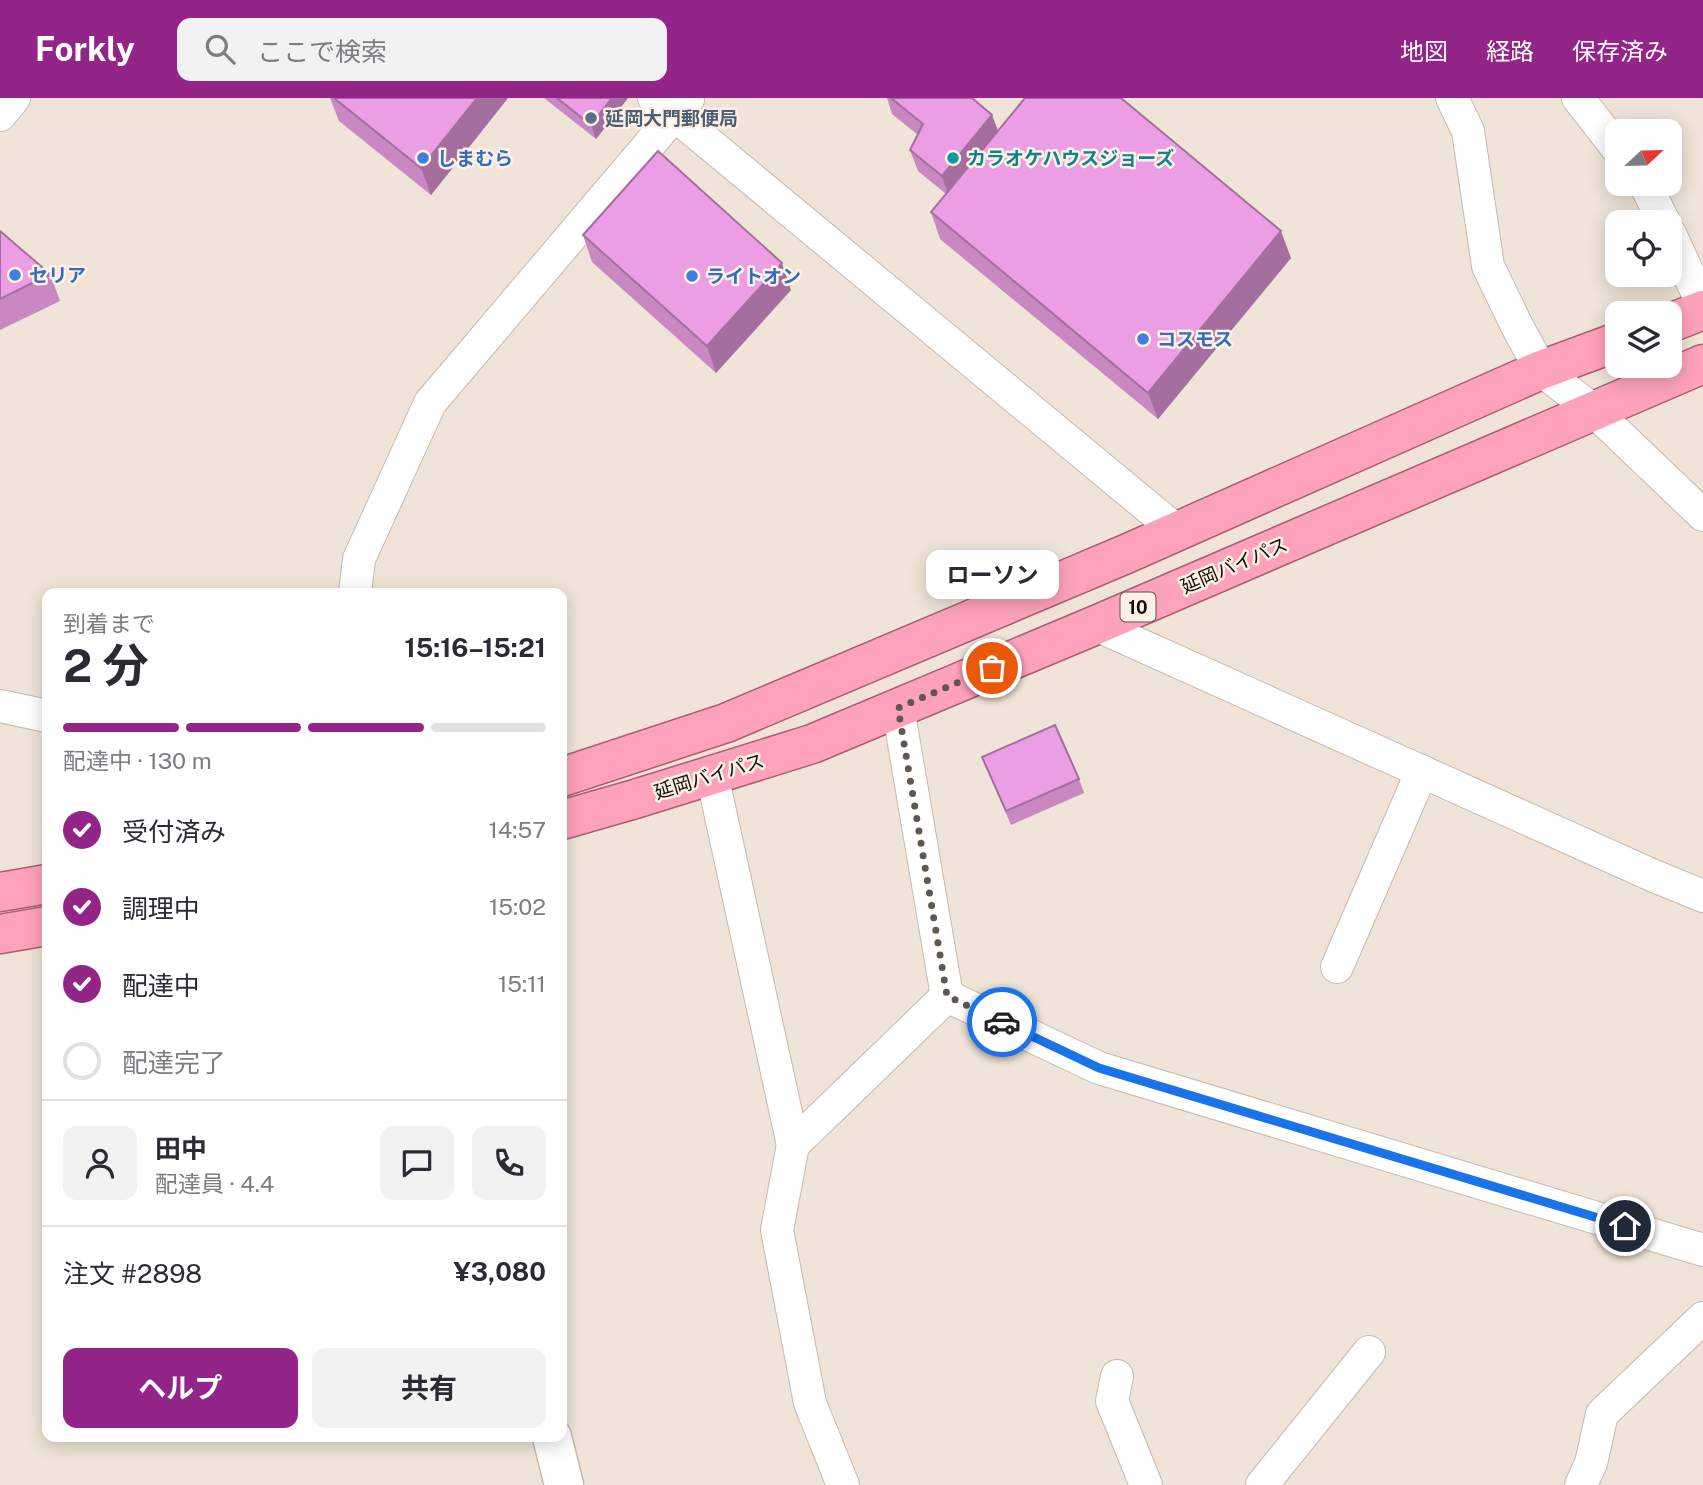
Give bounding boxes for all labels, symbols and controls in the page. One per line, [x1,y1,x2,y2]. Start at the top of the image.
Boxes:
search box [177,18,667,81]
text: Forkly [35,30,135,68]
icon: search [201,30,239,68]
text: ここで検索 [257,36,387,67]
text: 地図 [1400,37,1448,65]
text: 経路 [1486,37,1534,65]
text: 保存済み [1572,37,1668,65]
place label: 延岡大門郵便局 [605,107,738,129]
marker: 延岡大門郵便局 [583,110,599,126]
north arrow [1605,119,1682,196]
map controls [1605,119,1682,378]
place label: しまむら [437,147,513,169]
place label: カラオケハウスジョーズ [967,147,1174,169]
marker: しまむら [415,150,431,166]
marker: カラオケハウスジョーズ [945,150,961,166]
button: locate [1605,210,1682,287]
place label: セリア [29,264,86,286]
place label: ライトオン [706,265,801,287]
marker: セリア [7,267,23,283]
marker: ライトオン [684,268,700,284]
button: layers [1605,301,1682,378]
place label: コスモス [1157,328,1233,350]
marker: コスモス [1135,331,1151,347]
street label: 延岡バイパス [1177,533,1291,597]
callout: ローソン [926,549,1058,598]
text: ローソン [947,561,1039,588]
road number: 10 [1120,592,1156,622]
text: 到着まで [63,610,155,637]
text: 15:16–15:21 [405,632,546,663]
text: 2 分 [63,638,149,692]
pin [962,638,1022,698]
icon: bag [973,649,1011,687]
text: 配達中 · 130 m [63,747,212,774]
street label: 延岡バイパス [651,749,767,803]
icon: check [63,811,101,849]
text: 受付済み [122,816,226,847]
text: 14:57 [488,816,546,843]
icon: check [63,888,101,926]
text: 調理中 [122,893,200,924]
text: 15:02 [489,893,546,920]
icon: check [63,965,101,1003]
text: 配達中 [122,970,200,1001]
text: 15:11 [498,970,546,997]
courier [967,987,1037,1057]
icon: car [983,1003,1021,1041]
text: 配達完了 [122,1047,226,1078]
button: person [63,1126,137,1200]
button: chat [380,1126,454,1200]
button: phone [472,1126,546,1200]
text: 田中 [155,1133,207,1164]
text: 配達員 · 4.4 [155,1170,274,1197]
pin [1595,1196,1655,1256]
icon: home [1606,1207,1644,1245]
text: ¥3,080 [454,1256,546,1287]
text: 注文 #2898 [63,1258,202,1289]
button: ヘルプ [63,1348,298,1428]
button: 共有 [312,1348,546,1428]

